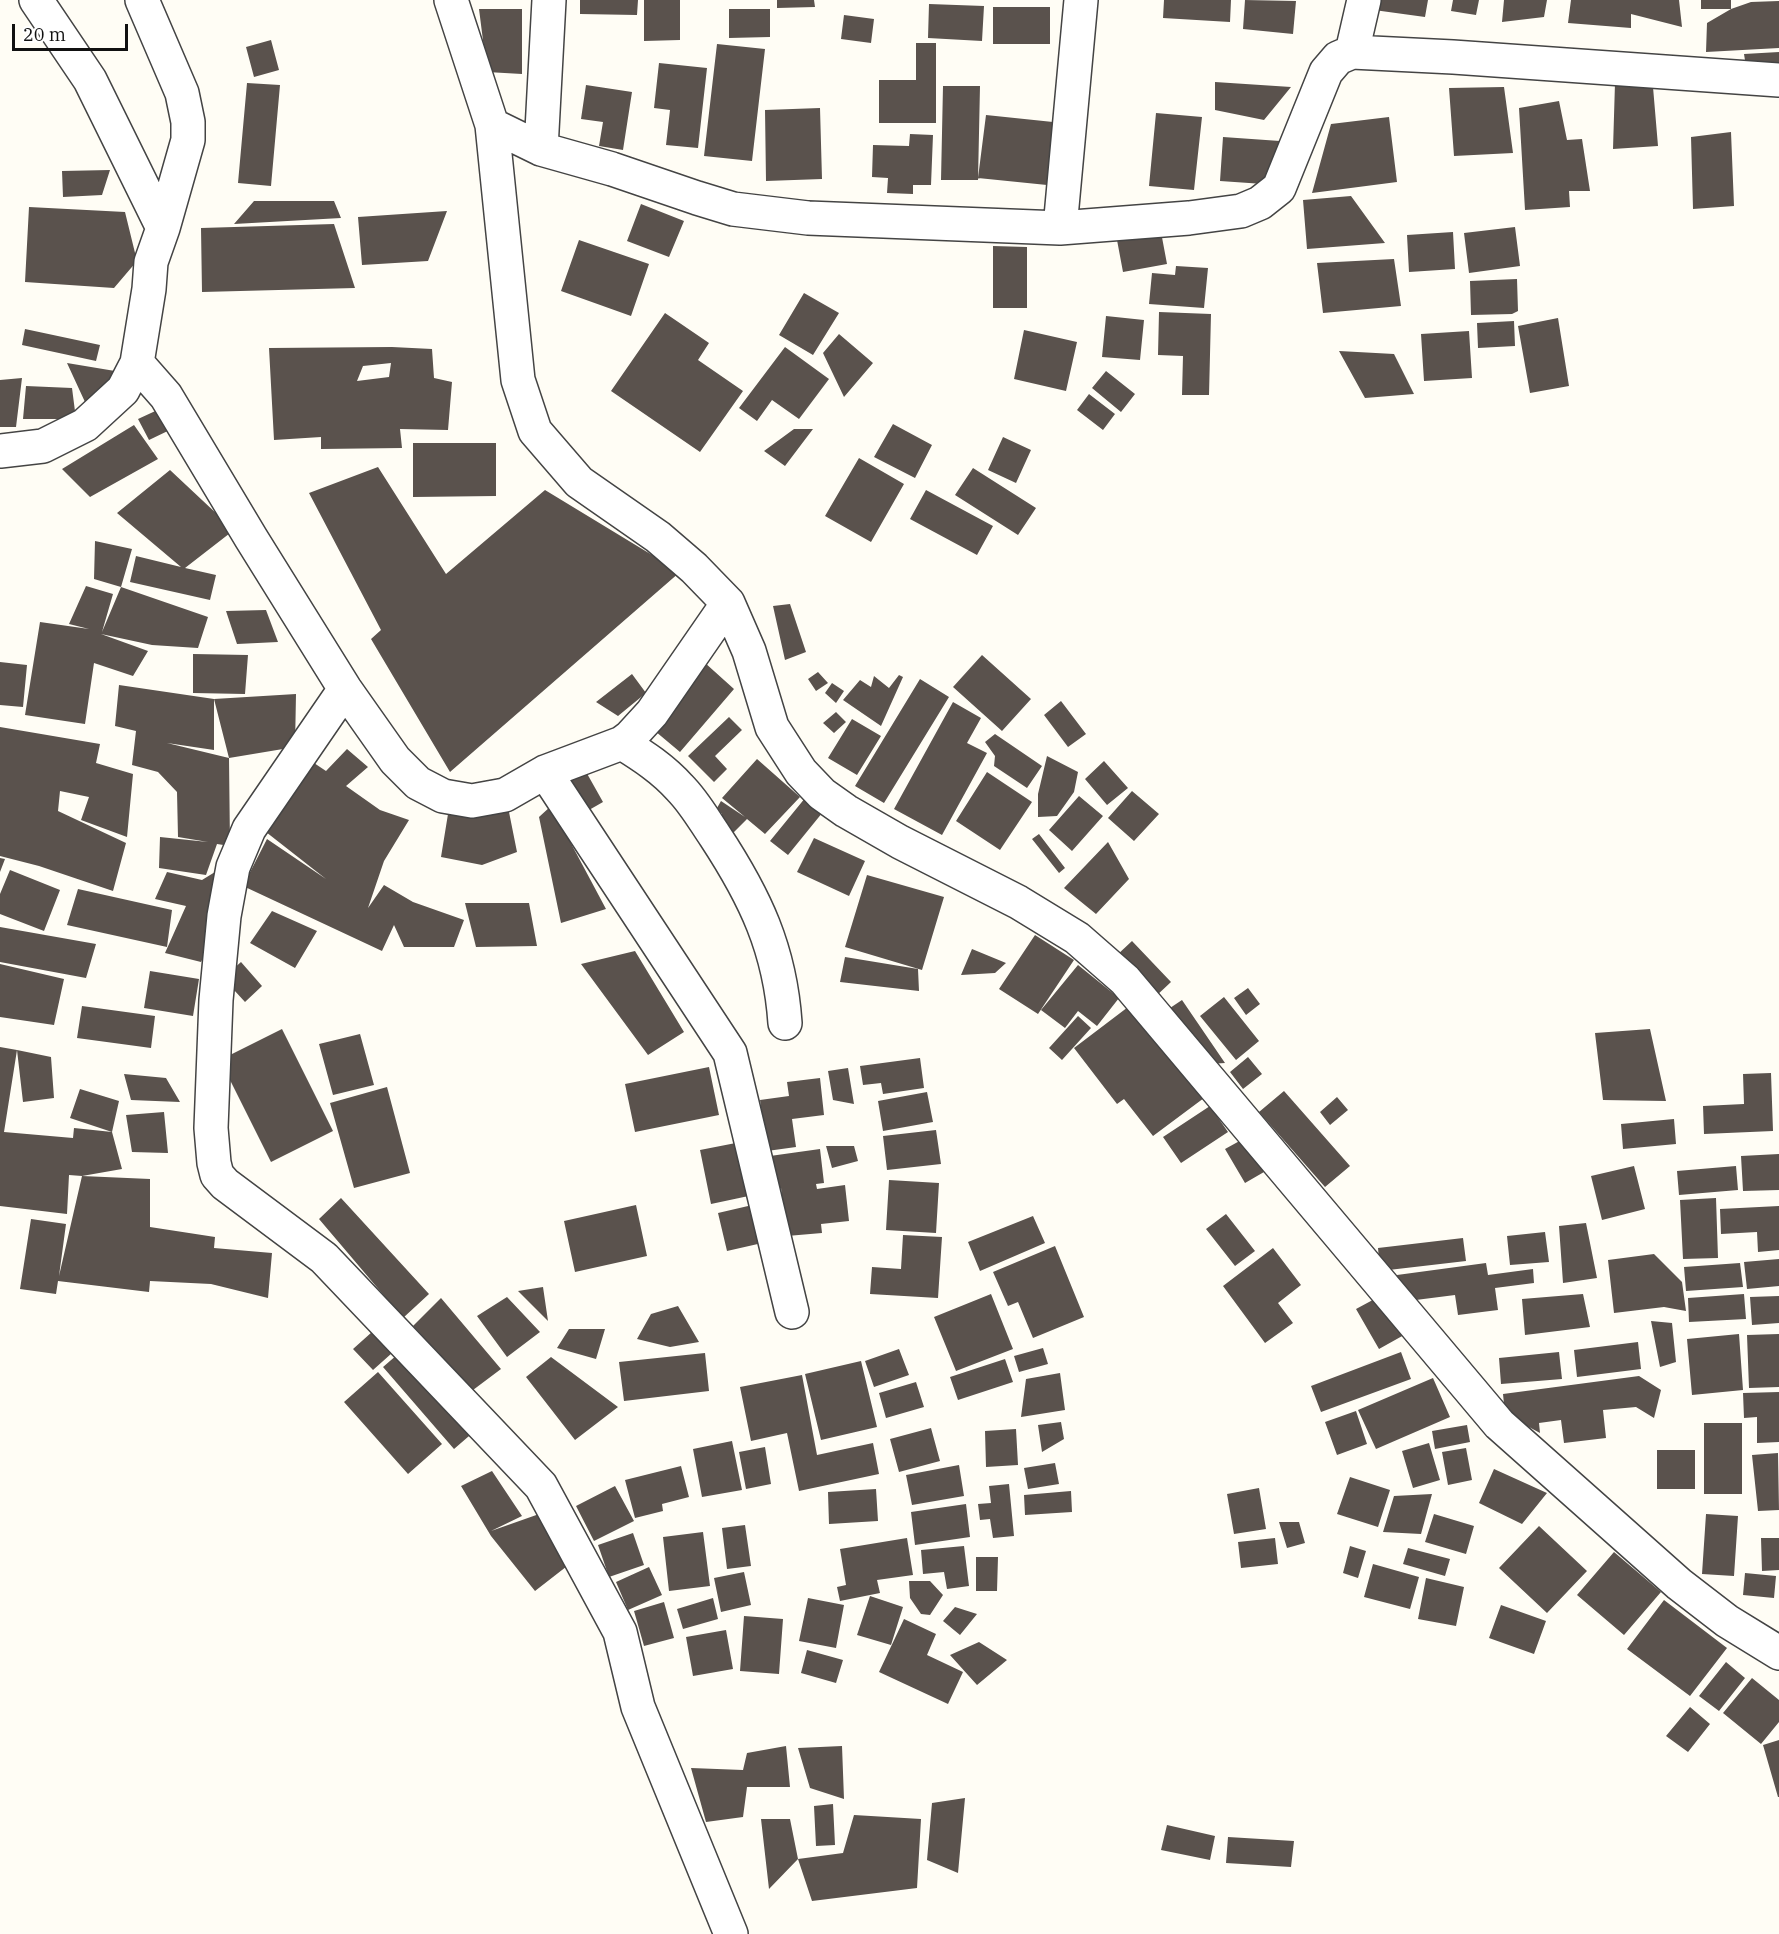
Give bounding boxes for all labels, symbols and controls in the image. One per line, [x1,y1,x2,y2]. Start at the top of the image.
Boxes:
scale bar [15,12,130,50]
text: 20 m [23,23,66,46]

